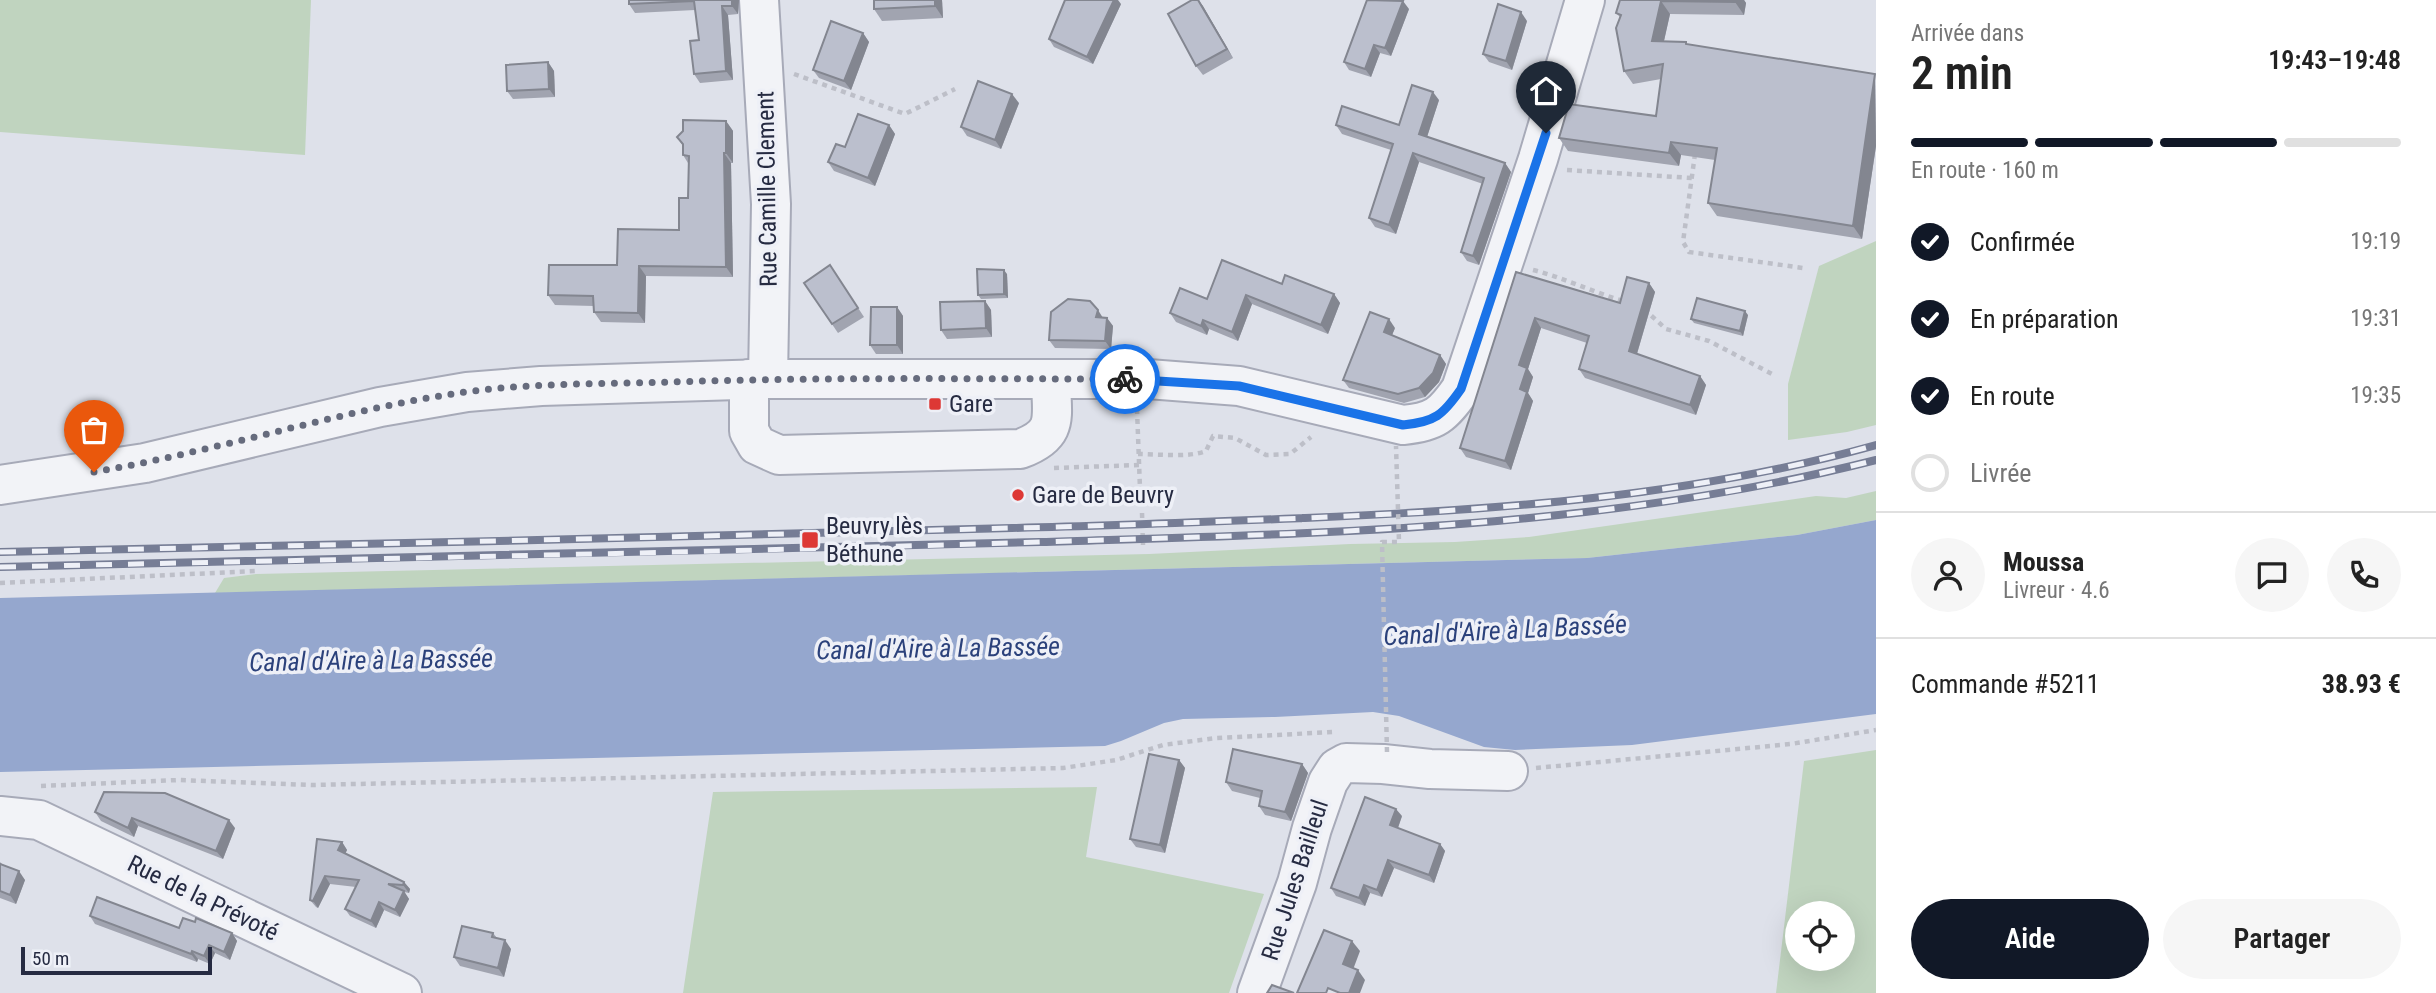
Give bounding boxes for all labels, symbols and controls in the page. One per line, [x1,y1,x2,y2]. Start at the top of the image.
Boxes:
text: Arrivée dans [1911,20,2024,47]
text: 19:43–19:48 [2268,45,2401,75]
text: 2 min [1911,46,2013,100]
pin [1516,61,1576,133]
icon: home [1527,72,1565,110]
street label: Rue Camille Clement [751,91,783,287]
text: En route · 160 m [1911,157,2059,184]
icon: check [1911,223,1949,261]
text: Confirmée [1970,227,2075,257]
text: 19:19 [2350,228,2401,255]
icon: check [1911,300,1949,338]
text: En préparation [1970,304,2119,334]
text: 19:31 [2350,305,2401,332]
courier [1090,344,1160,414]
icon: bike [1106,360,1144,398]
icon: check [1911,377,1949,415]
text: En route [1970,381,2055,411]
text: 19:35 [2350,382,2401,409]
place label: Gare [949,390,993,418]
marker: Gare [927,396,943,412]
pin [64,400,124,472]
icon: bag [75,411,113,449]
text: Livrée [1970,458,2032,488]
place label: Gare de Beuvry [1032,481,1174,509]
marker: Gare de Beuvry [1010,487,1026,503]
place label: Beuvry lès Béthune [826,512,923,568]
marker: Beuvry lès Béthune [800,530,820,550]
button: person [1911,538,1985,612]
button: chat [2235,538,2309,612]
button: phone [2327,538,2401,612]
text: Moussa [2003,547,2084,577]
text: Livreur · 4.6 [2003,577,2110,604]
water label: Canal d'Aire à La Bassée [1382,609,1628,651]
water label: Canal d'Aire à La Bassée [816,631,1060,665]
water label: Canal d'Aire à La Bassée [249,643,493,677]
text: Commande #5211 [1911,669,2100,699]
text: 38.93 € [2322,669,2401,699]
street label: Rue Jules Bailleul [1256,796,1334,964]
street label: Rue de la Prévoté [123,849,283,947]
button: Aide [1911,899,2149,979]
button: Partager [2163,899,2401,979]
map controls [1785,901,1855,971]
button: locate [1785,901,1855,971]
scale bar [21,944,212,976]
text: 50 m [32,947,69,970]

